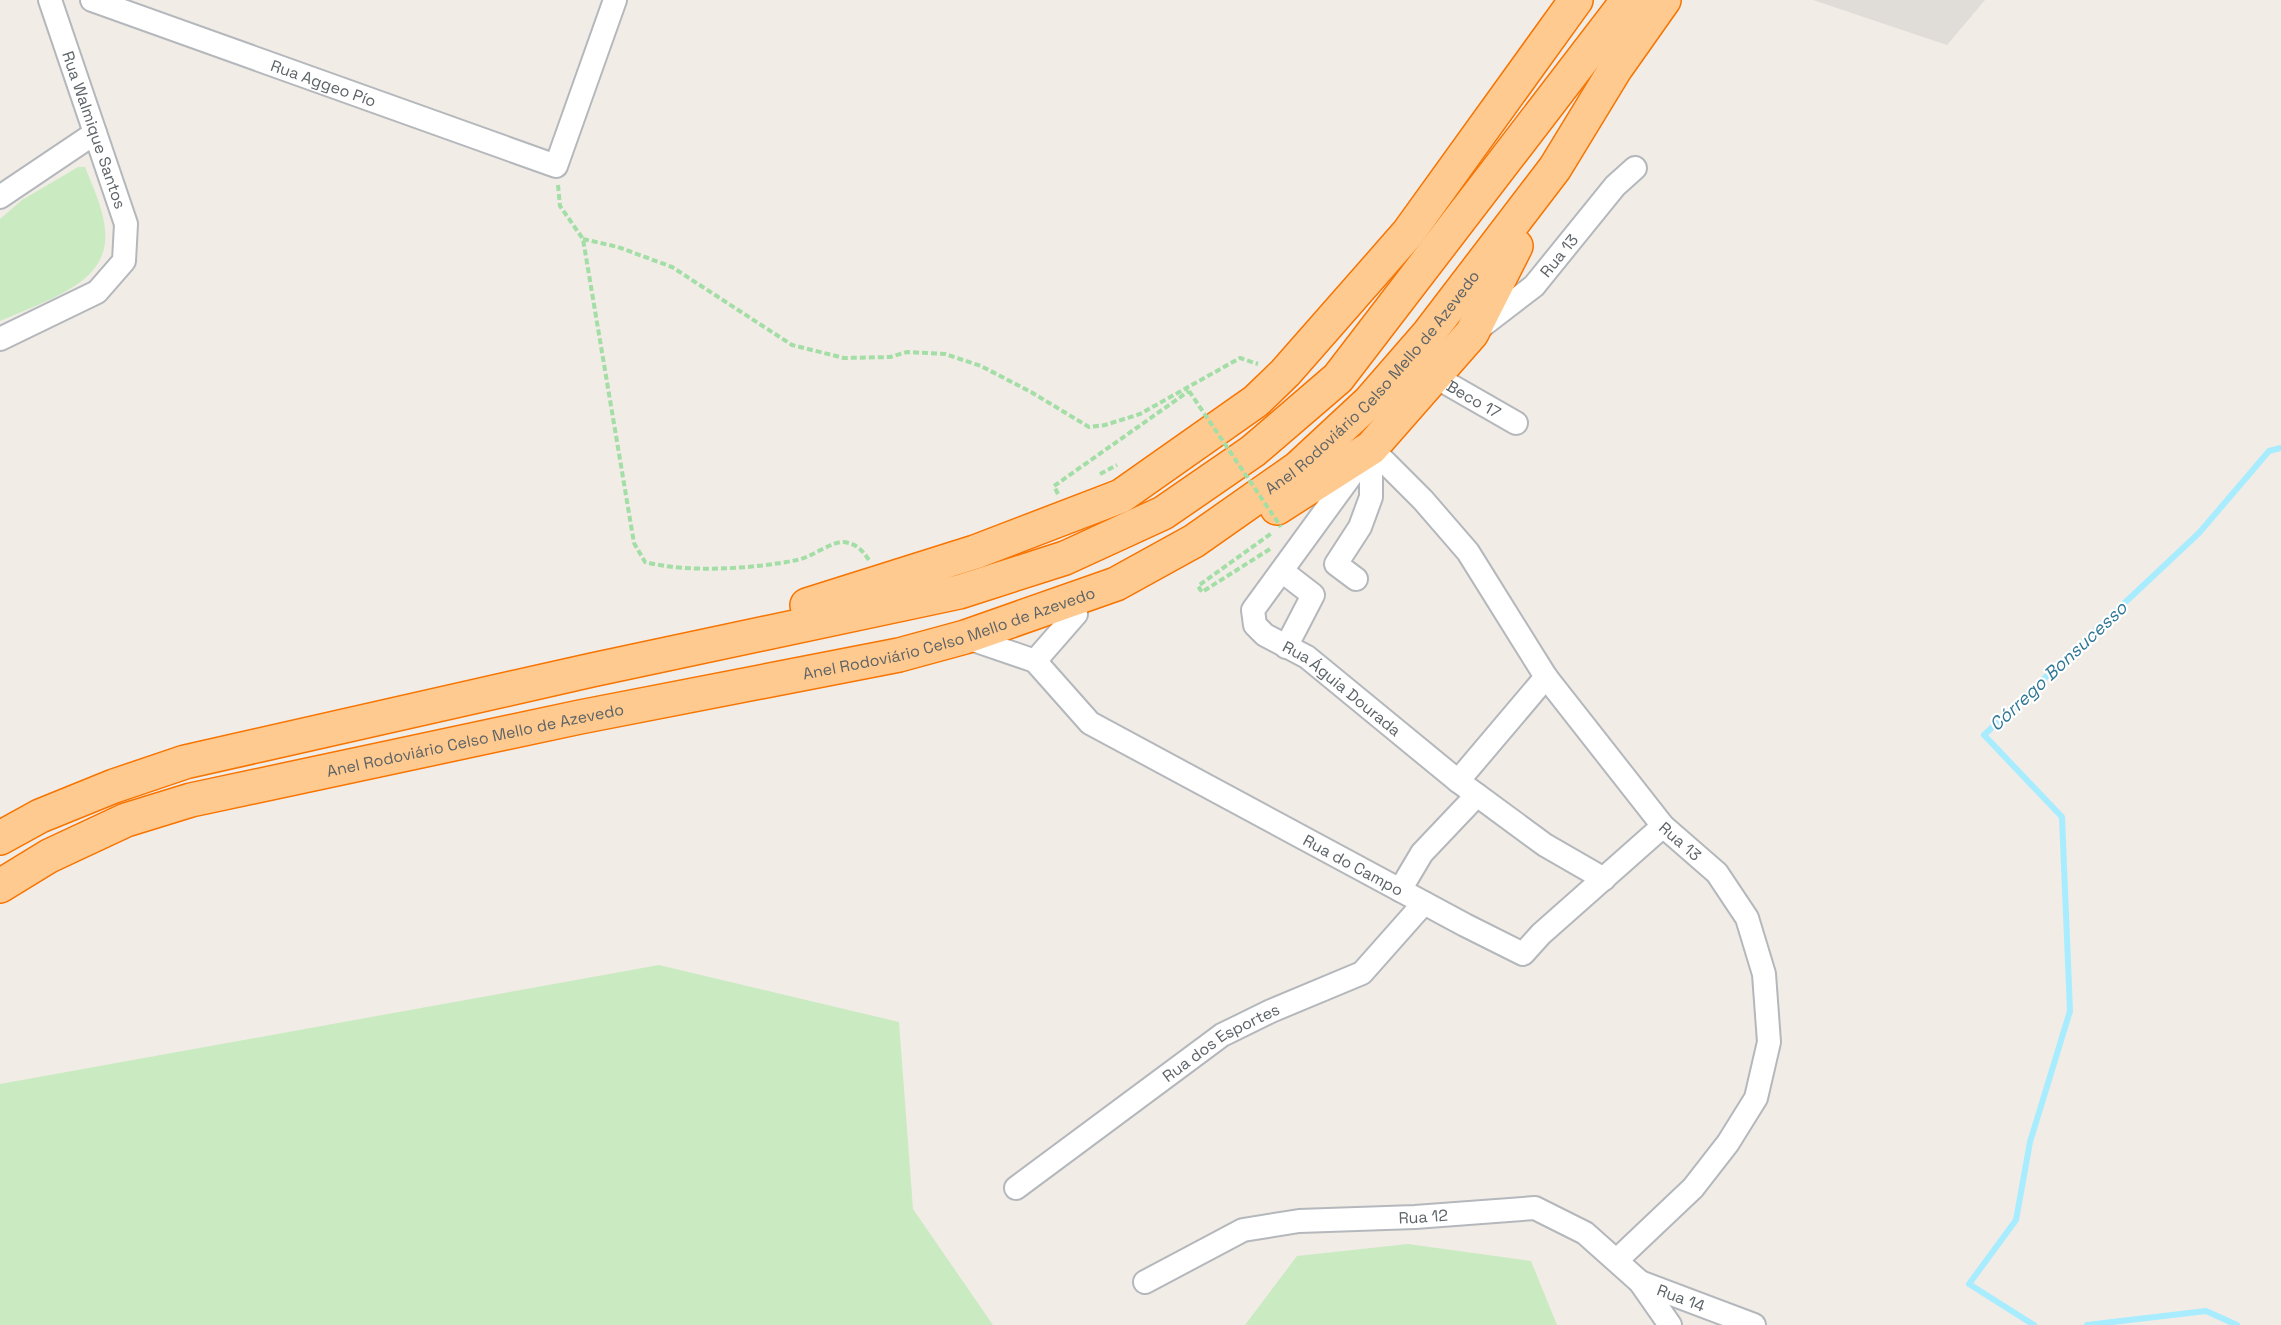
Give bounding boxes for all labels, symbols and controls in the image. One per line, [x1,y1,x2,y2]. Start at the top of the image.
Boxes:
street label: Rua Walmique Santos [57,48,131,212]
street label: Rua Aggeo Pío [268,54,379,111]
street label: Rua 13 [1535,230,1583,281]
street label: Anel Rodoviário Celso Mello de Azevedo [1261,266,1484,499]
street label: Beco 17 [1443,375,1505,423]
street label: Anel Rodoviário Celso Mello de Azevedo [801,582,1098,684]
water label: Córrego Bonsucesso [1984,596,2132,736]
street label: Rua Águia Dourada [1279,636,1406,741]
street label: Anel Rodoviário Celso Mello de Azevedo [325,698,626,781]
street label: Rua 13 [1655,817,1706,865]
street label: Rua do Campo [1299,829,1407,900]
street label: Rua dos Esportes [1158,998,1283,1086]
street label: Rua 12 [1398,1204,1449,1228]
street label: Rua 14 [1654,1279,1708,1316]

